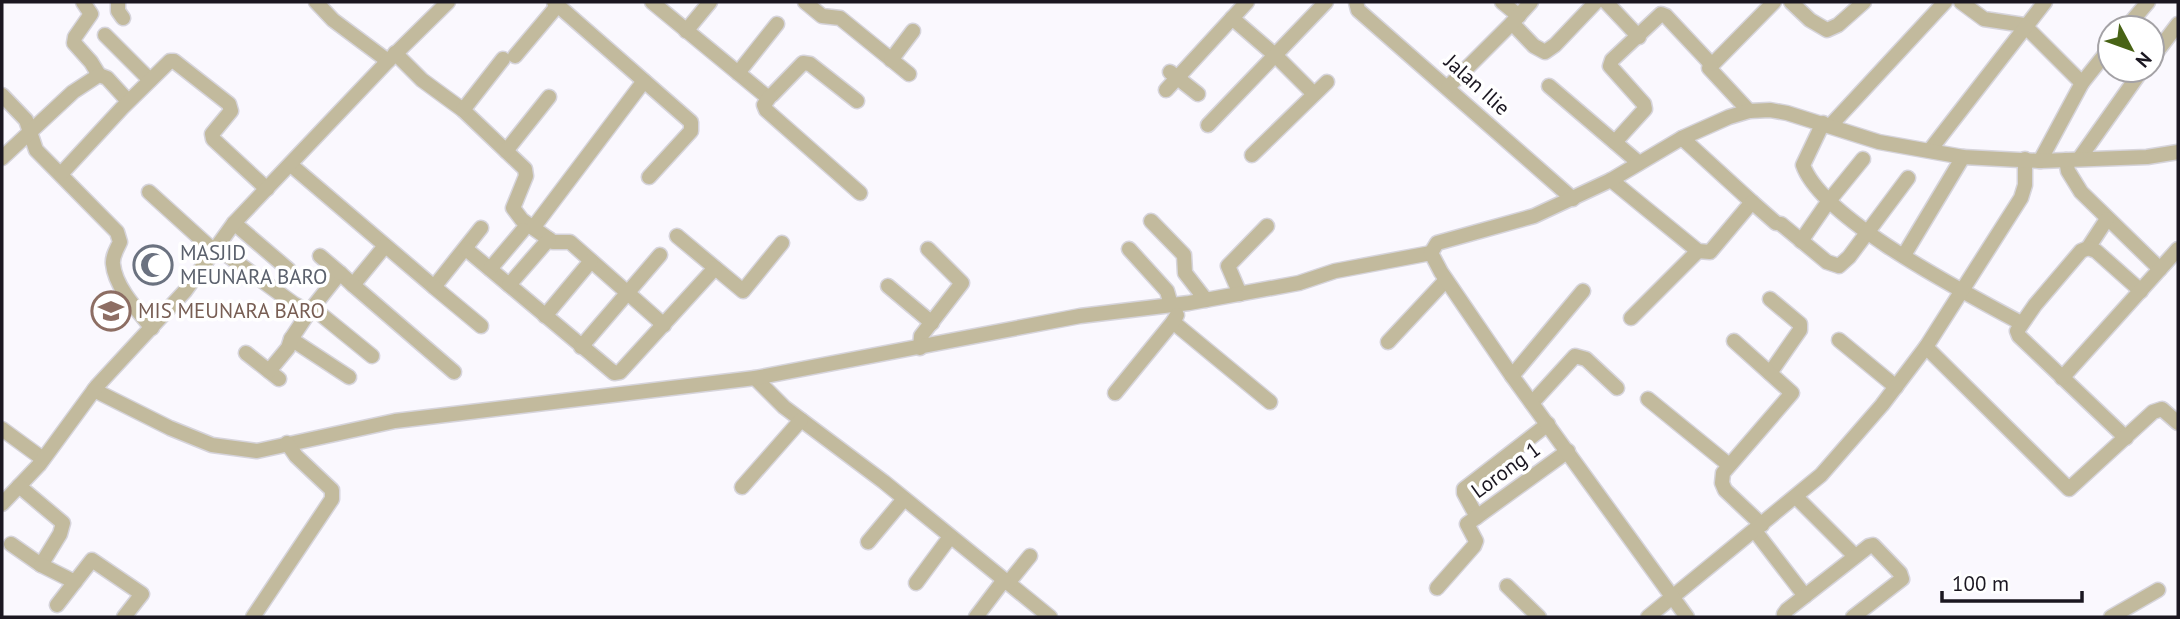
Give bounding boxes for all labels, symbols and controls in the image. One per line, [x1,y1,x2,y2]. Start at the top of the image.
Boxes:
north arrow [2096,14,2166,84]
street label: Jalan Ilie [1438,48,1516,121]
text: N [2131,48,2157,73]
place label: MASJID MEUNARA BARO [180,239,327,290]
mosque icon: MASJID MEUNARA BARO [132,244,174,286]
school or university icon: MIS MEUNARA BARO [90,290,132,332]
place label: MIS MEUNARA BARO [138,297,325,324]
street label: Lorong 1 [1466,435,1546,504]
scale bar [1942,560,2082,604]
text: 100 m [1952,570,2009,597]

